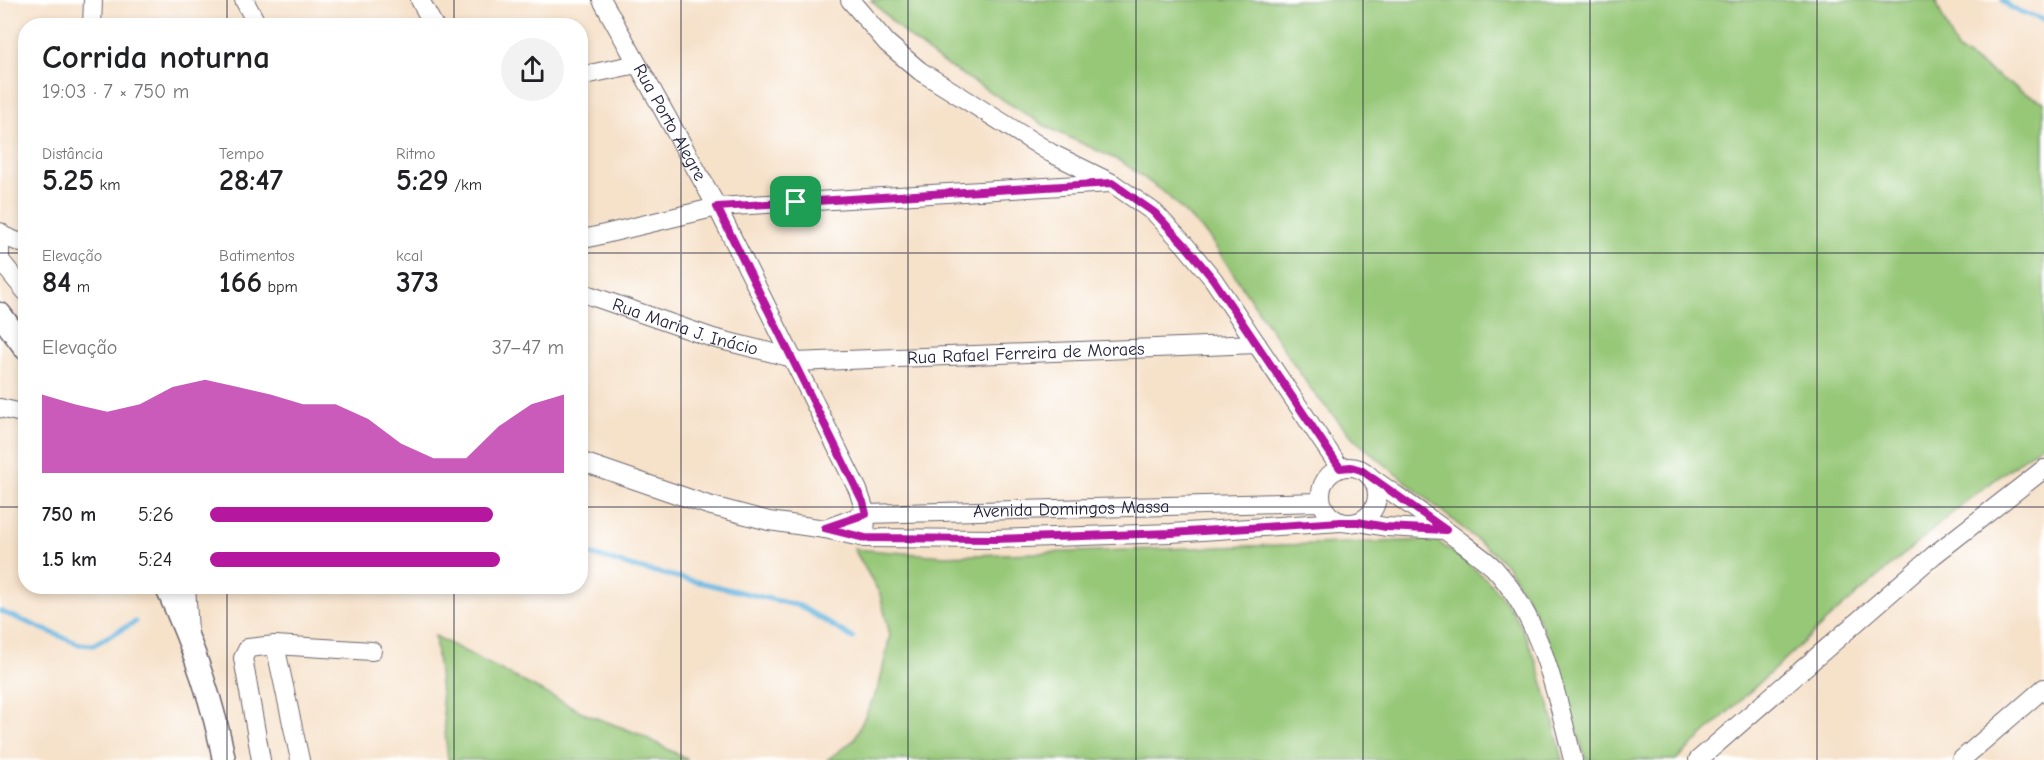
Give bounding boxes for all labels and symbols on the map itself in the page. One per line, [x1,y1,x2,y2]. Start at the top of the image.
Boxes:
street label: Rua Porto Alegre [629,61,710,185]
pin [770,176,821,227]
street label: Rua Maria J. Inácio [610,294,760,360]
street label: Rua Rafael Ferreira de Moraes [907,338,1145,369]
street label: Avenida Domingos Massa [973,496,1170,522]

